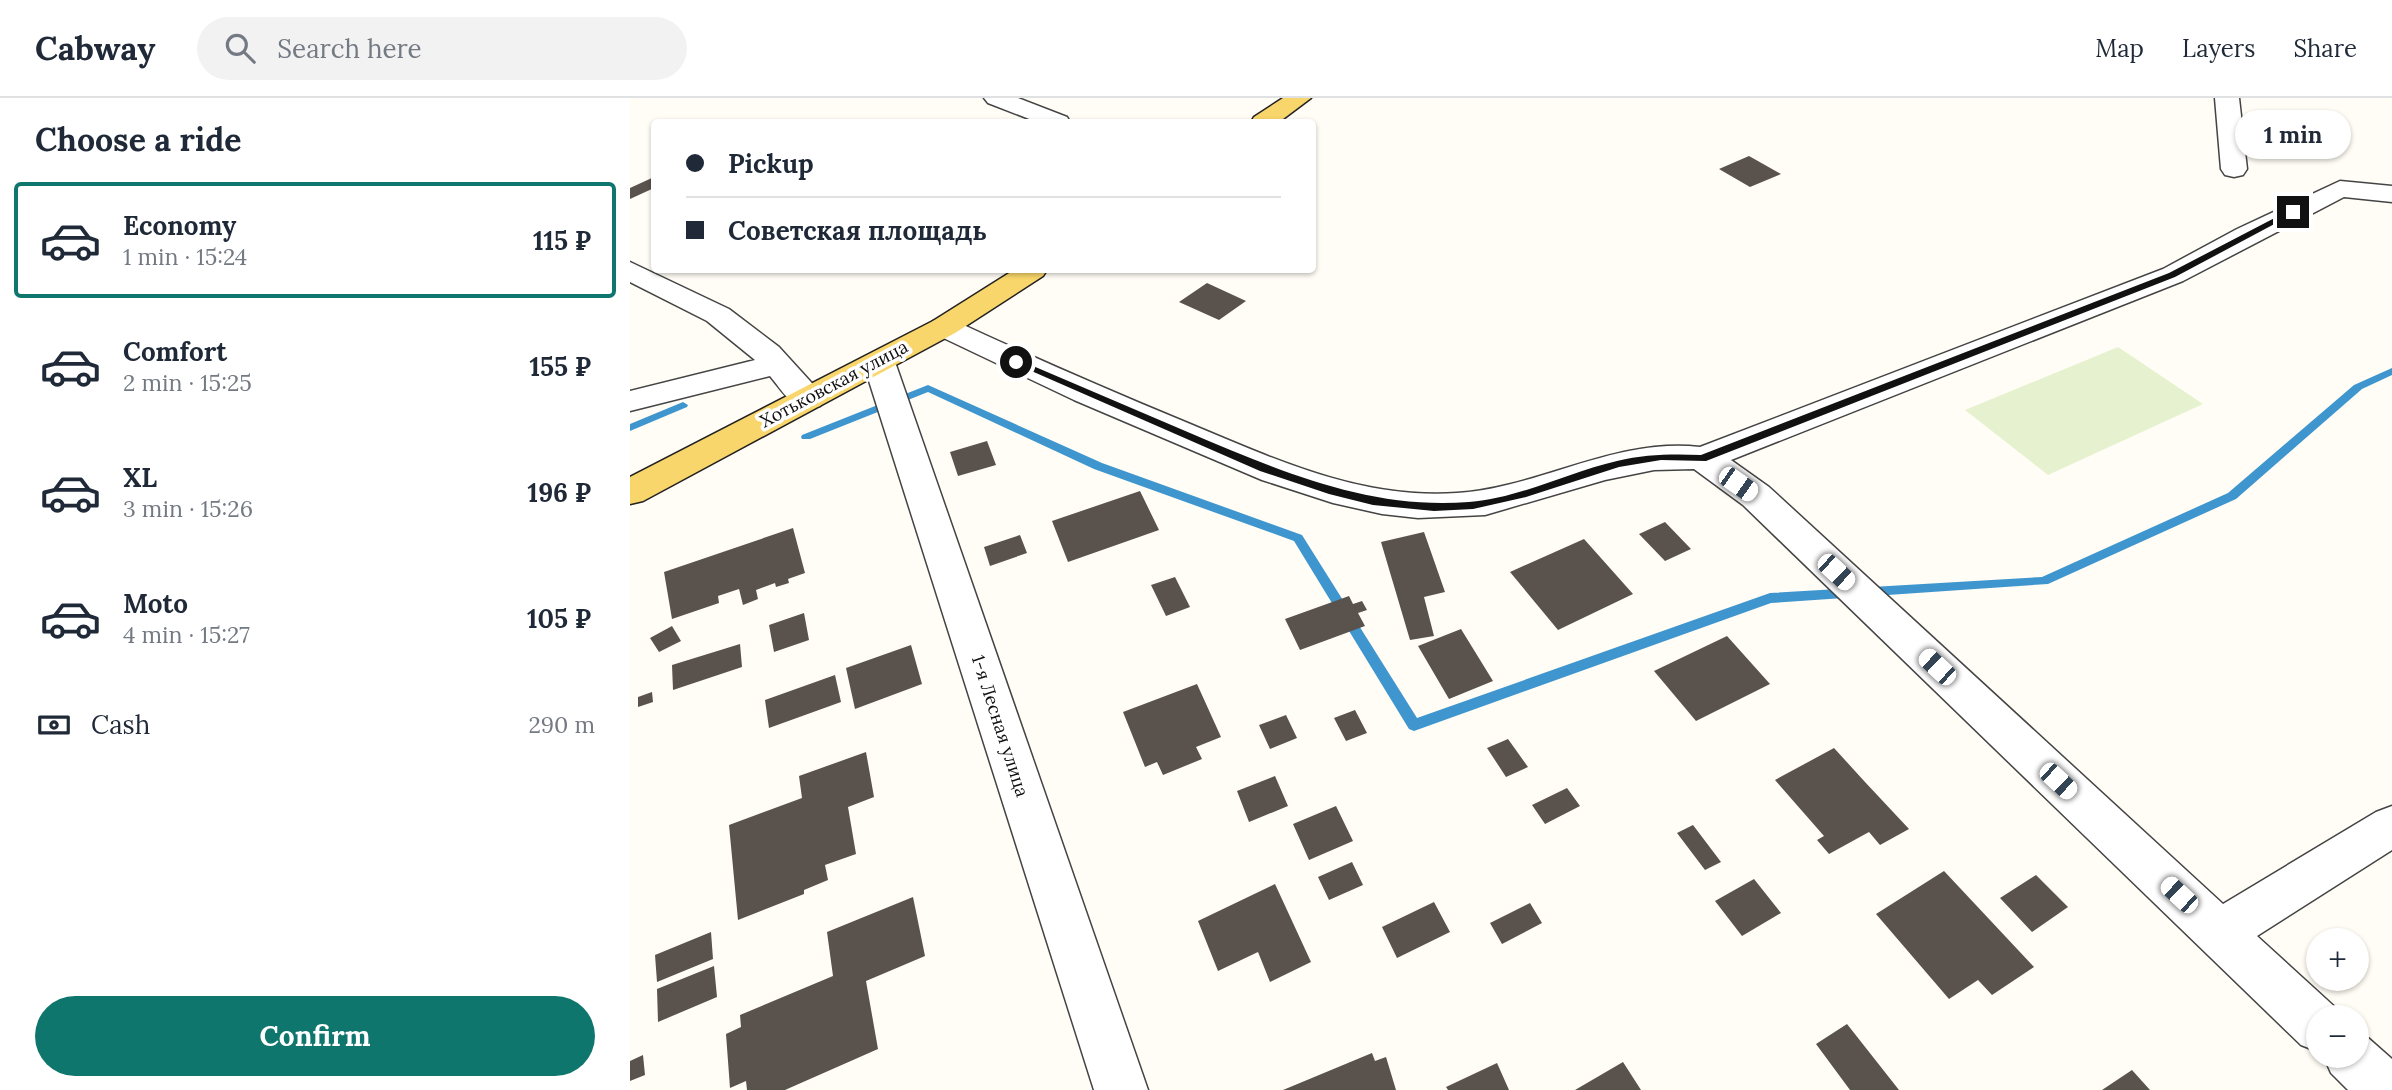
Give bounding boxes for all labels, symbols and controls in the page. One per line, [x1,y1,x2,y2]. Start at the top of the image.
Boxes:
search box [197,17,687,80]
text: Cabway [35,27,155,69]
icon: search [221,29,259,67]
text: Search here [277,32,422,65]
text: Map [2095,33,2144,64]
text: Layers [2182,33,2255,64]
text: Share [2293,33,2357,64]
callout: 1 min [2235,110,2351,159]
text: Choose a ride [35,119,242,160]
text: 1 min [2264,120,2322,149]
text: Pickup [728,147,814,180]
route end [2277,196,2309,228]
icon: car [39,209,102,272]
text: Economy [123,209,236,242]
text: Советская площадь [728,214,987,247]
text: 115 ₽ [533,224,591,257]
text: 1 min · 15:24 [123,242,247,271]
icon: car [39,335,102,398]
text: Comfort [123,335,227,368]
street label: Хотьковская улица [756,335,912,432]
route start [1000,346,1032,378]
text: 155 ₽ [529,350,591,383]
text: 2 min · 15:25 [123,368,252,397]
icon: car [39,461,102,524]
text: XL [123,461,157,494]
car [1715,463,1762,505]
text: 196 ₽ [528,476,591,509]
text: 3 min · 15:26 [123,494,253,523]
car [1814,550,1859,594]
icon: car [39,587,102,650]
text: Moto [123,587,188,620]
text: 105 ₽ [527,602,591,635]
text: 4 min · 15:27 [123,620,250,649]
car [1915,645,1960,689]
street label: 1-я Лесная улица [967,652,1034,800]
icon: cash [35,706,73,744]
text: Cash [91,708,150,741]
text: 290 m [528,710,595,739]
car [2036,759,2081,803]
car [2157,873,2202,917]
map controls [2306,928,2369,1068]
button: + [2306,928,2369,991]
button: Confirm [35,996,595,1076]
button: − [2306,1005,2369,1068]

